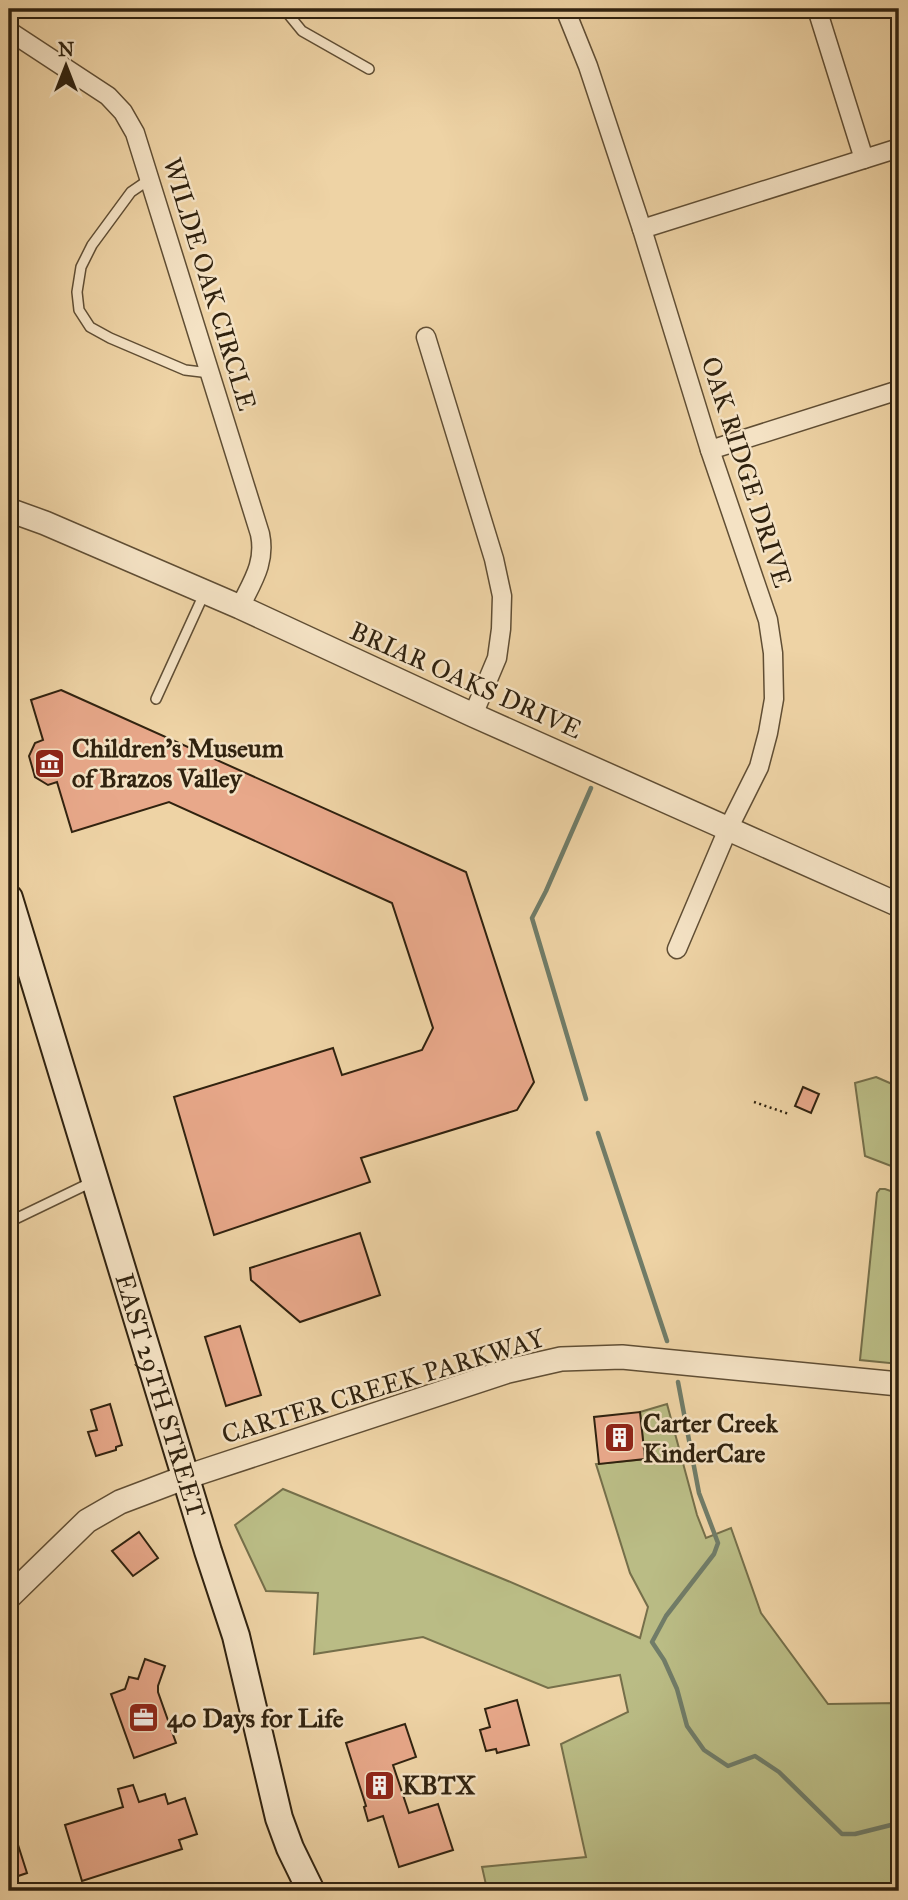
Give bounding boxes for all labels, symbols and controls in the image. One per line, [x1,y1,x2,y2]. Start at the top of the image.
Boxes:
north arrow [32,32,102,102]
text: N [58,38,74,61]
street label: WILDE OAK CIRCLE [156,154,264,414]
street label: OAK RIDGE DRIVE [695,353,799,591]
street label: BRIAR OAKS DRIVE [345,614,587,746]
place label: Children's Museum of Brazos Valley [72,732,284,794]
museum icon: Children's Museum of Brazos Valley [32,746,66,780]
street label: EAST 29TH STREET [108,1270,213,1521]
street label: CARTER CREEK PARKWAY [218,1321,550,1450]
place label: Carter Creek KinderCare [643,1407,779,1469]
building icon: Carter Creek KinderCare [603,1421,637,1455]
office icon: 40 Days for Life [127,1701,161,1735]
place label: 40 Days for Life [167,1702,344,1734]
building icon: KBTX [362,1768,396,1802]
place label: KBTX [402,1769,476,1801]

